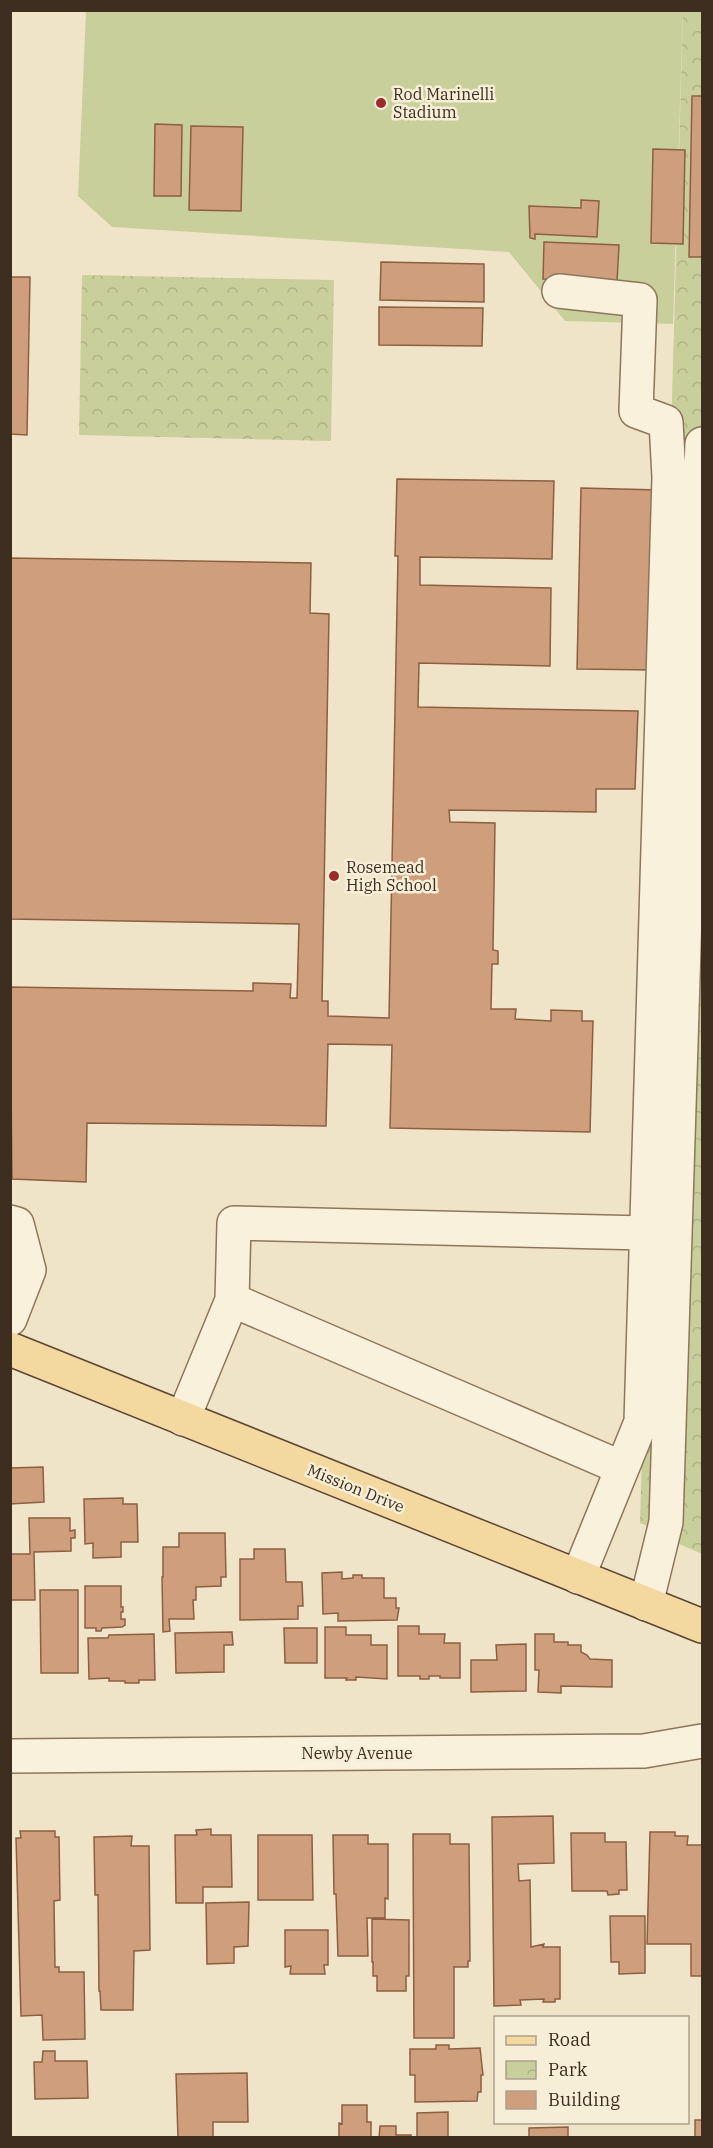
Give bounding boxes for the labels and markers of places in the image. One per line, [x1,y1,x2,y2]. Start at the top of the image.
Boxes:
place label: Rod Marinelli Stadium [393,84,494,122]
marker: Rod Marinelli Stadium [374,96,388,110]
place label: Rosemead High School [346,857,437,895]
marker: Rosemead High School [327,869,341,883]

